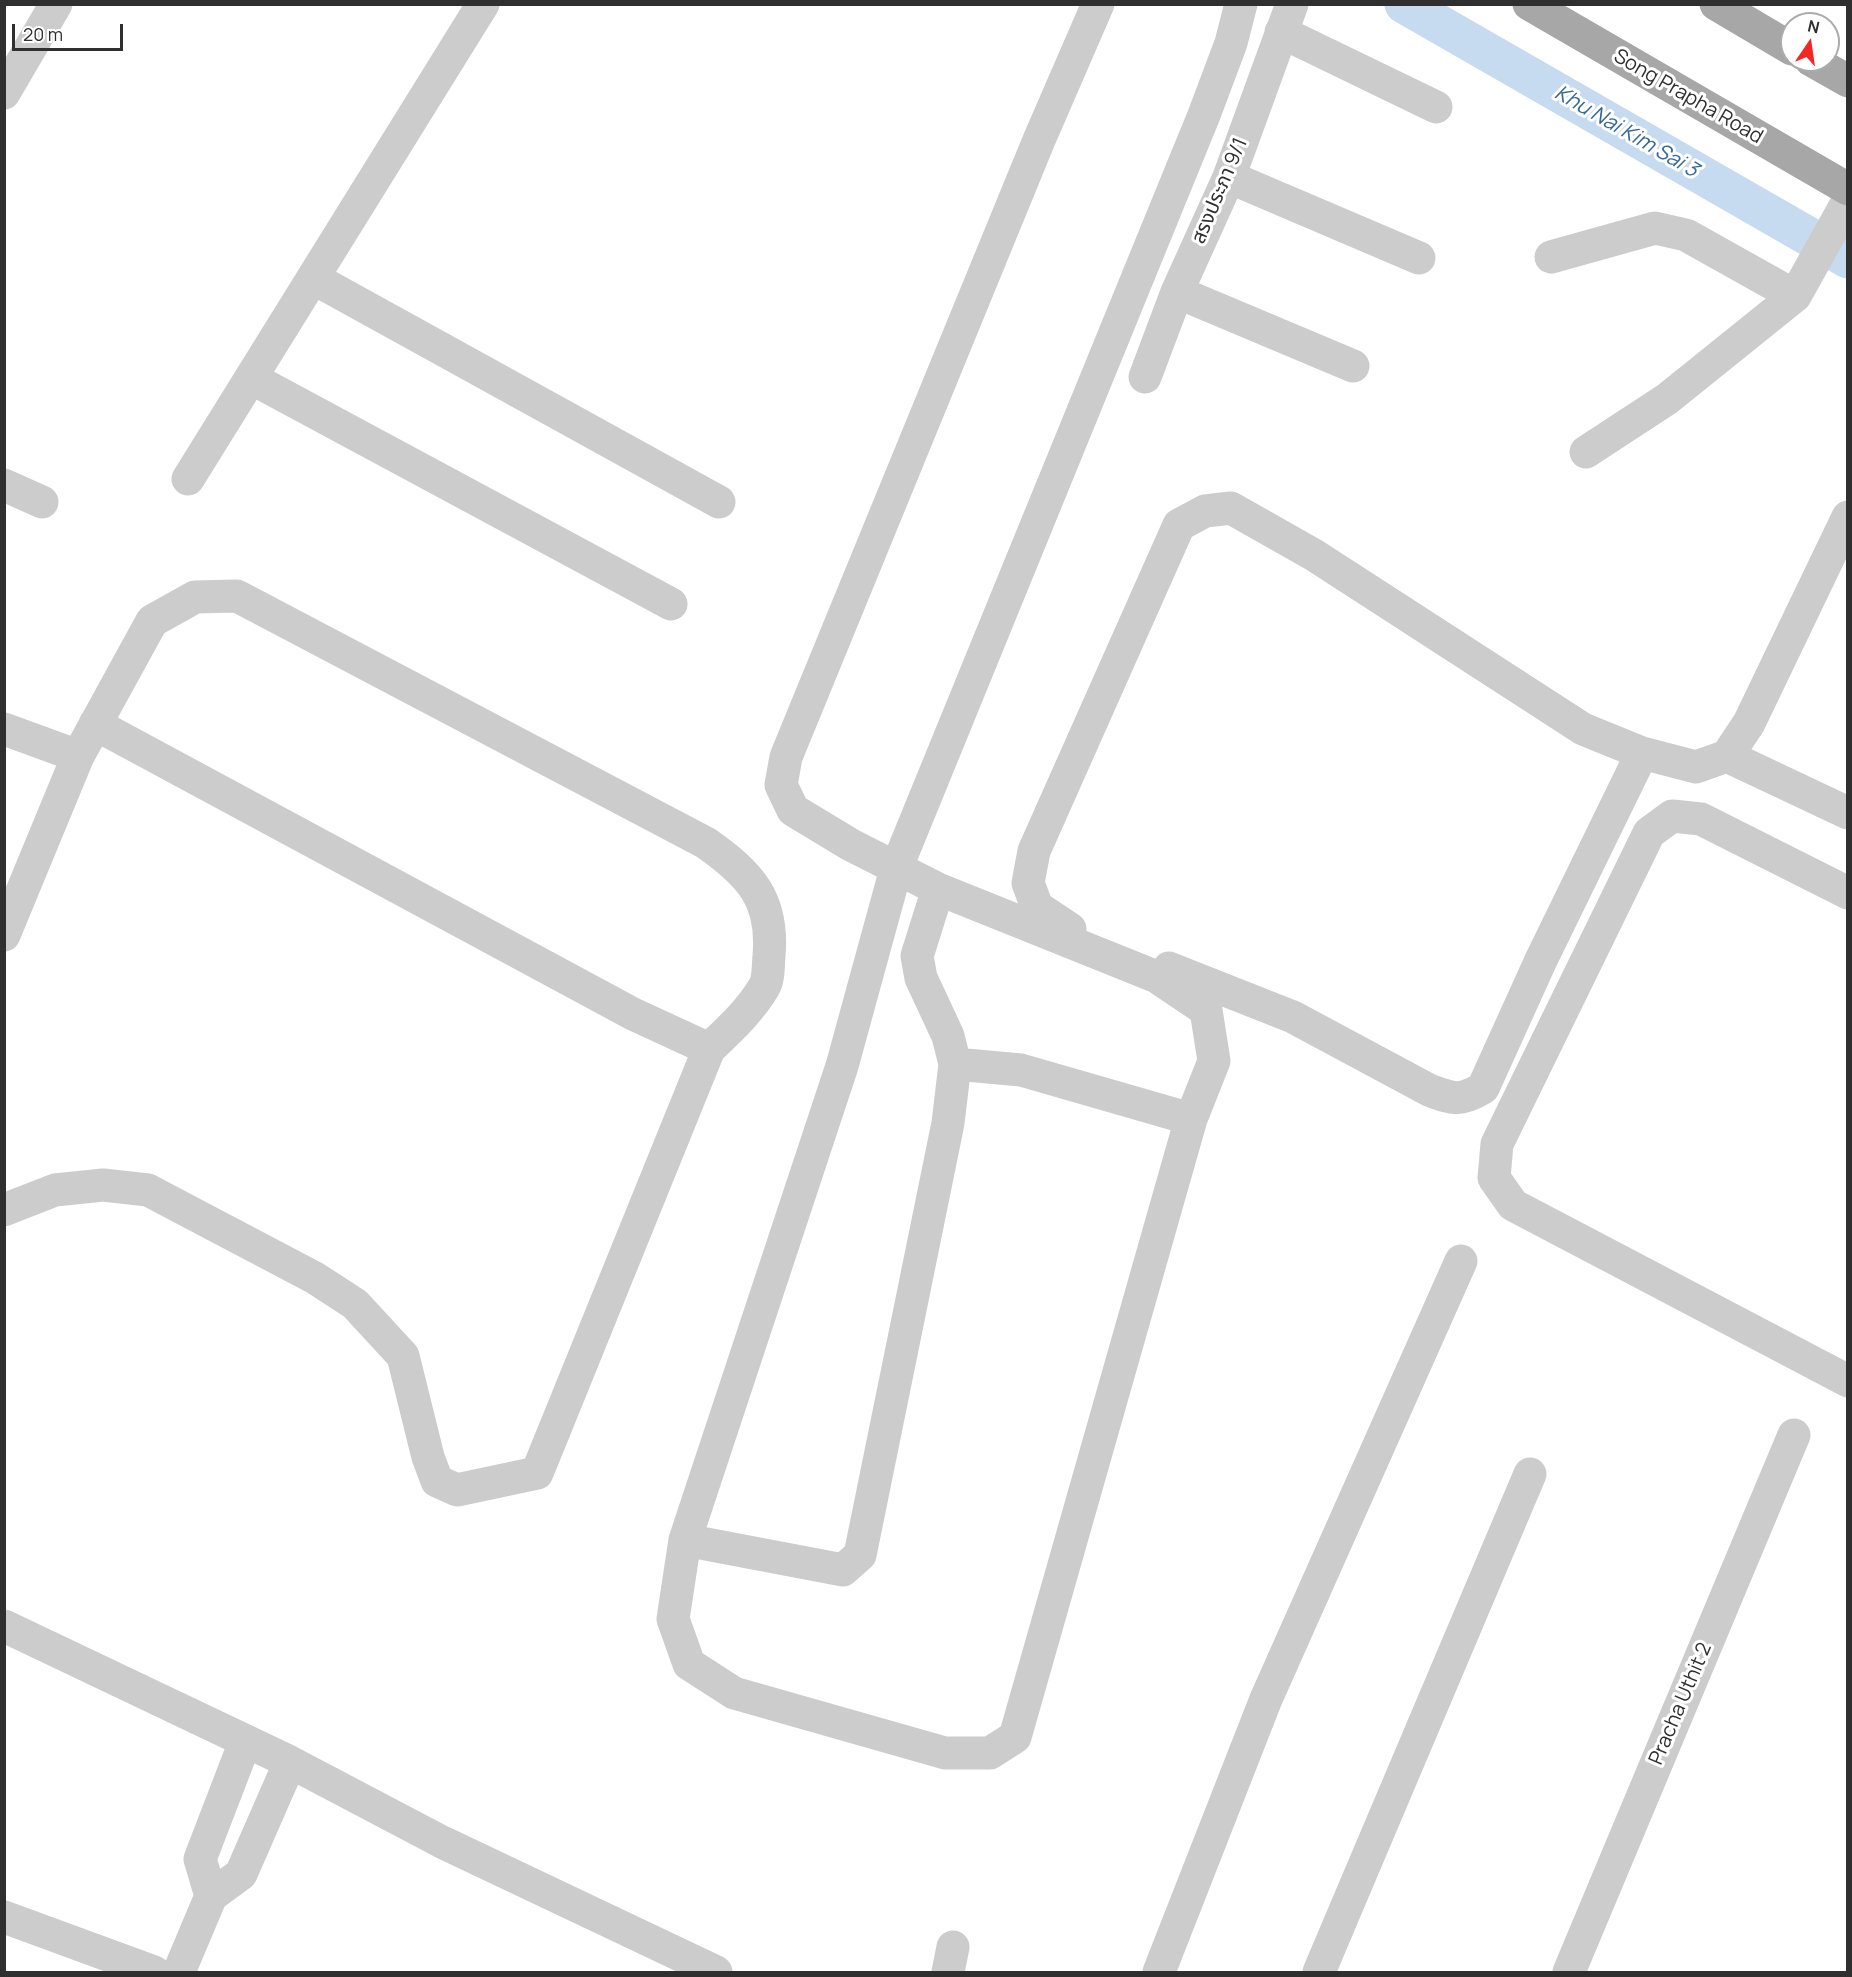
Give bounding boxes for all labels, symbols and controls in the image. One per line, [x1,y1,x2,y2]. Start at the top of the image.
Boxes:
scale bar [15,12,126,50]
north arrow [1780,12,1840,72]
text: N [1806,14,1822,38]
text: 20 m [23,22,63,46]
street label: Song Prapha Road [1609,45,1767,149]
water label: Khu Nai Kim Sai 3 [1550,81,1702,183]
street label: สรงประภา 9/1 [1187,134,1253,248]
street label: Pracha Uthit 2 [1645,1639,1717,1769]

